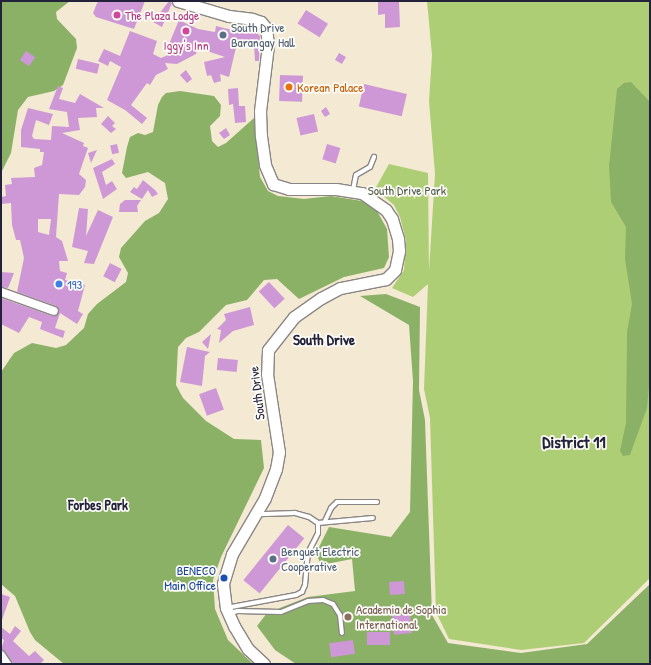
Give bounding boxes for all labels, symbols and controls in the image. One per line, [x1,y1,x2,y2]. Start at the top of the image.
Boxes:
place label: The Plaza Lodge [125,7,199,23]
marker: The Plaza Lodge [112,10,122,20]
place label: South Drive Barangay Hall [231,20,295,51]
marker: Iggy's Inn [181,26,191,36]
marker: South Drive Barangay Hall [218,30,228,40]
place label: Iggy's Inn [163,37,209,53]
place label: Korean Palace [297,79,363,95]
marker: Korean Palace [284,82,294,92]
park label: South Drive Park [368,182,446,198]
place label: 193 [67,276,82,292]
marker: 193 [54,279,64,289]
district label: South Drive [293,331,355,349]
street label: South Drive [246,365,268,421]
district label: District 11 [542,432,606,452]
district label: Forbes Park [68,497,128,513]
place label: Benguet Electric Cooperative [281,544,359,575]
marker: Benguet Electric Cooperative [268,554,278,564]
place label: BENECO Main Office [164,563,216,594]
marker: BENECO Main Office [219,573,229,583]
place label: Academia de Sophia International [356,602,446,633]
marker: Academia de Sophia International [343,612,353,622]

